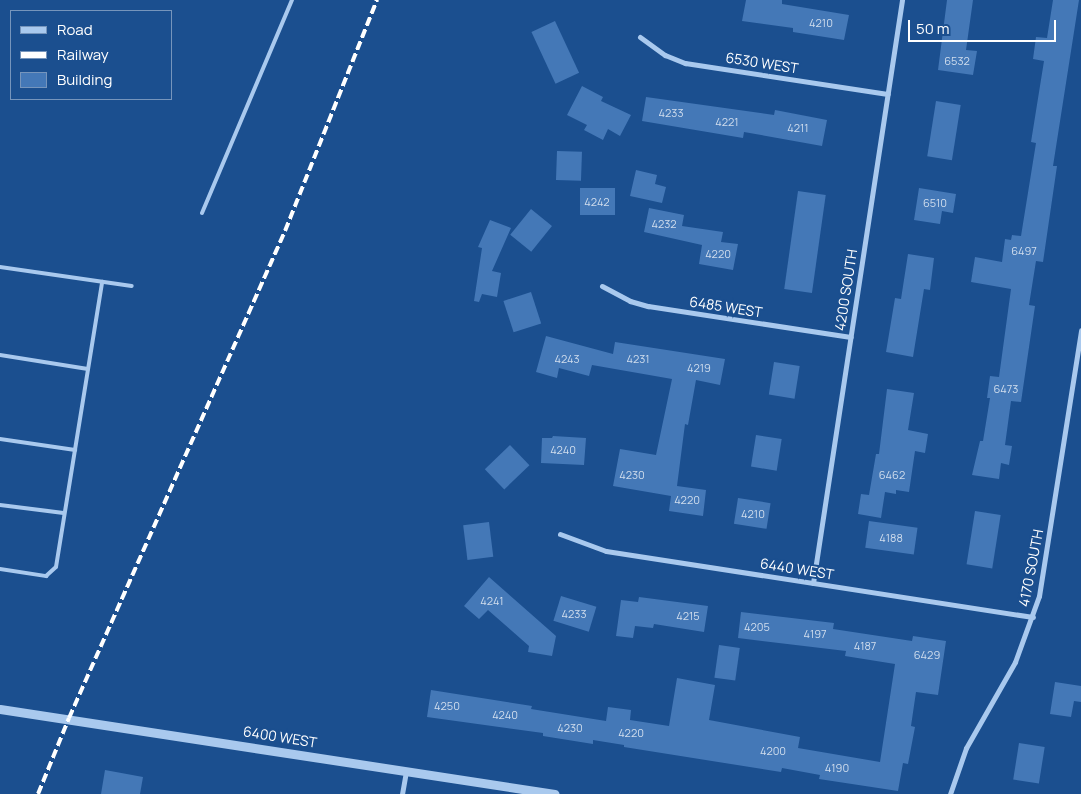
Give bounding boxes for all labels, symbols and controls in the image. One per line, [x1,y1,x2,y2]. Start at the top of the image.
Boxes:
legend [10,10,172,100]
scale bar [911,10,1058,42]
house number: 4210 [809,16,833,30]
text: 50 m [916,18,950,39]
text: Road [57,19,93,40]
text: Railway [57,44,109,65]
street label: 6530 WEST [724,49,800,77]
house number: 6532 [944,54,970,68]
text: Building [57,69,112,90]
house number: 4233 [659,106,683,120]
house number: 4221 [715,115,739,129]
house number: 4211 [787,121,809,135]
house number: 4242 [584,195,610,209]
house number: 6510 [923,196,947,210]
house number: 4232 [651,217,677,231]
house number: 6497 [1011,244,1037,258]
house number: 4220 [705,247,731,261]
street label: 4200 SOUTH [831,248,861,332]
street label: 6485 WEST [688,293,764,321]
house number: 4243 [554,352,580,366]
house number: 4231 [626,352,650,366]
house number: 4219 [687,361,711,375]
house number: 6473 [994,382,1018,396]
house number: 4240 [550,443,576,457]
house number: 4230 [619,468,645,482]
house number: 6462 [879,468,905,482]
house number: 4220 [674,493,700,507]
house number: 4210 [741,507,765,521]
street label: 4170 SOUTH [1015,528,1047,608]
house number: 4188 [879,531,903,545]
street label: 6440 WEST [759,555,835,583]
house number: 4241 [480,594,504,608]
house number: 4233 [562,607,586,621]
house number: 4215 [676,609,700,623]
house number: 4205 [744,620,770,634]
house number: 4197 [804,627,826,641]
house number: 4187 [854,639,876,653]
house number: 6429 [914,648,940,662]
house number: 4250 [434,699,460,713]
house number: 4240 [492,708,518,722]
house number: 4230 [557,721,583,735]
street label: 6400 WEST [242,723,318,751]
house number: 4220 [618,726,644,740]
house number: 4200 [760,744,786,758]
house number: 4190 [825,761,849,775]

